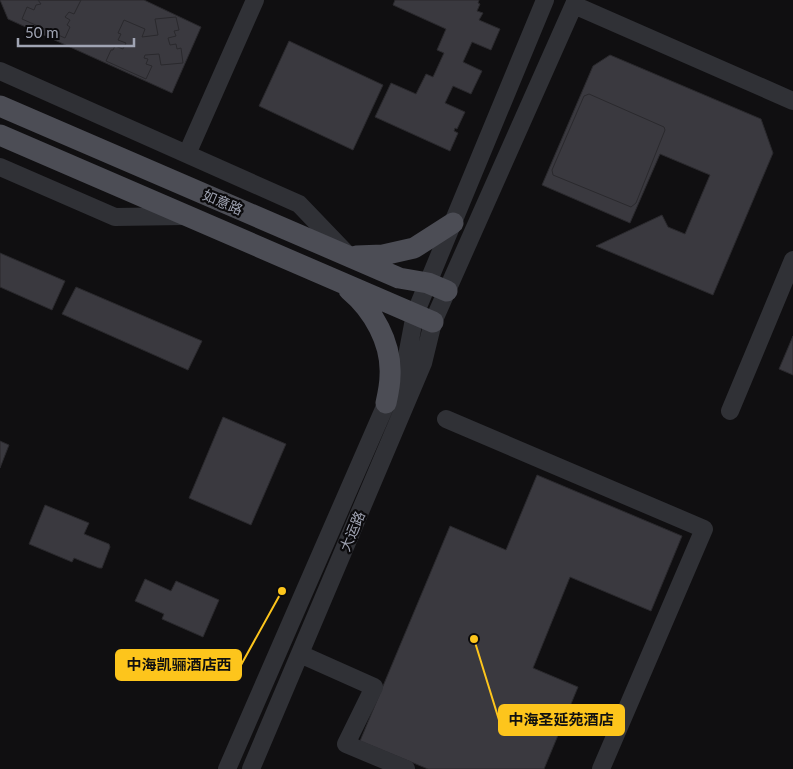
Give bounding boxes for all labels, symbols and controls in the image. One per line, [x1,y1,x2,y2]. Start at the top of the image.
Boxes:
scale bar [18,15,134,47]
text: 50 m [25,23,59,41]
street label: 如意路 [200,186,246,218]
street label: 大运路 [336,508,368,554]
callout: 中海凯骊酒店西 [116,650,241,680]
text: 中海凯骊酒店西 [126,655,232,673]
callout: 中海圣延苑酒店 [499,705,624,735]
text: 中海圣延苑酒店 [508,710,614,728]

